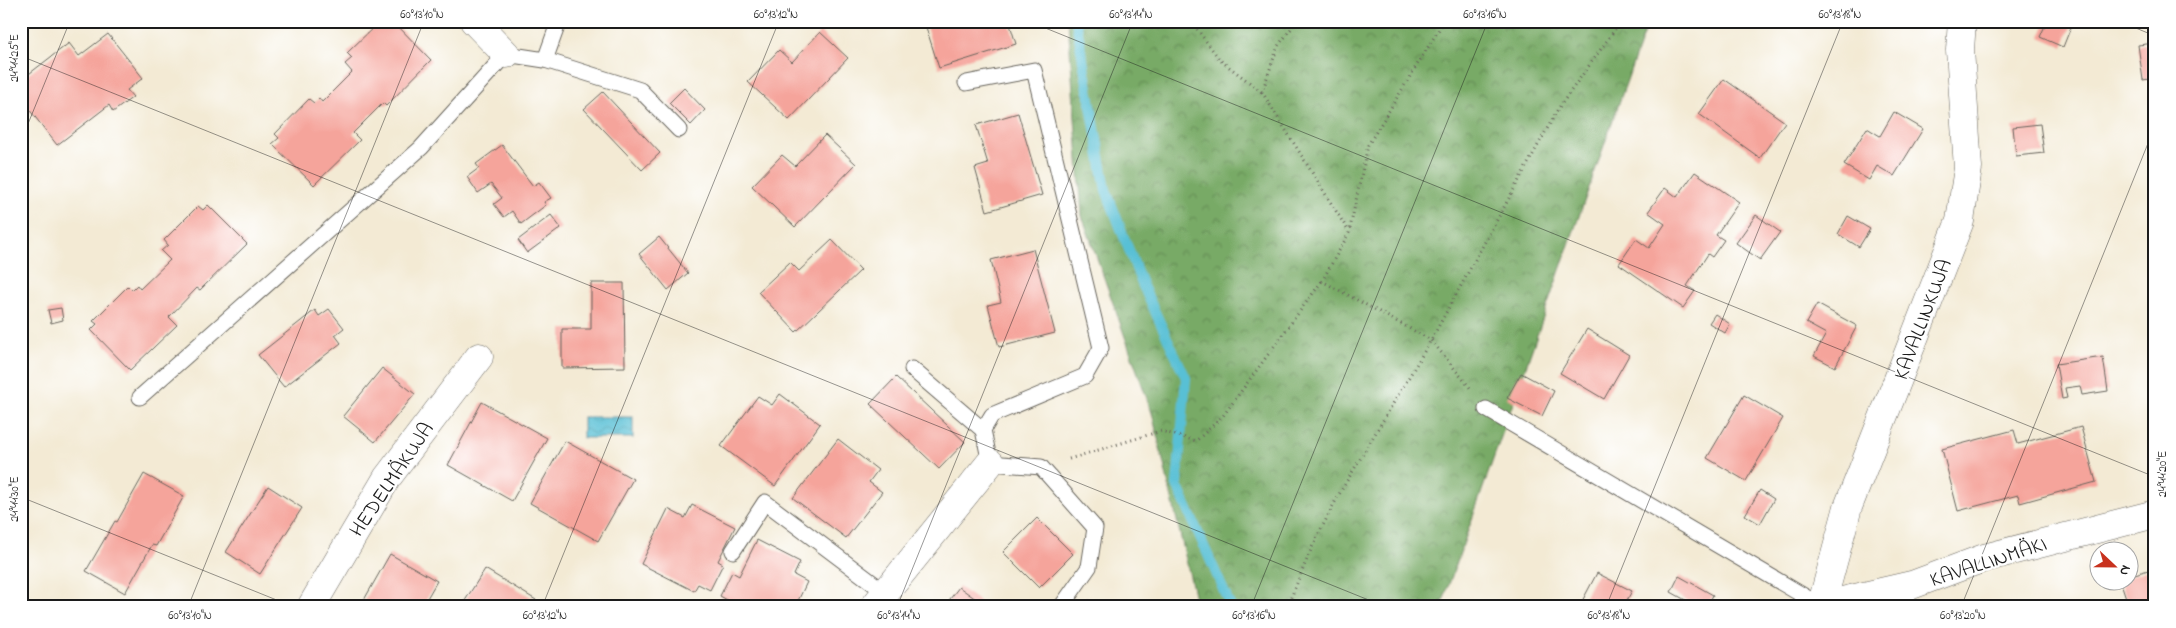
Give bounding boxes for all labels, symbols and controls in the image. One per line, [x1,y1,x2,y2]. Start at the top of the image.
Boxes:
text: 60°13'10"N [400,6,444,24]
text: 60°13'12"N [754,6,798,24]
text: 60°13'14"N [1109,6,1153,24]
text: 60°13'16"N [1463,6,1507,24]
text: 60°13'18"N [1819,6,1861,24]
text: 24°44'25"E [6,34,24,82]
street label: KAVALLINKUJA [1887,255,1961,384]
street label: HEDELMÄKUJA [343,417,442,544]
text: 24°44'20"E [2154,451,2172,497]
text: 24°44'30"E [6,476,24,522]
street label: KAVALLINMÄKI [1926,530,2051,596]
north arrow [2088,540,2138,590]
text: N [2113,562,2136,579]
text: 60°13'10"N [168,607,212,625]
text: 60°13'12"N [523,607,567,625]
text: 60°13'14"N [877,607,921,625]
text: 60°13'16"N [1232,607,1276,625]
text: 60°13'18"N [1588,607,1630,625]
text: 60°13'20"N [1940,607,1986,625]

